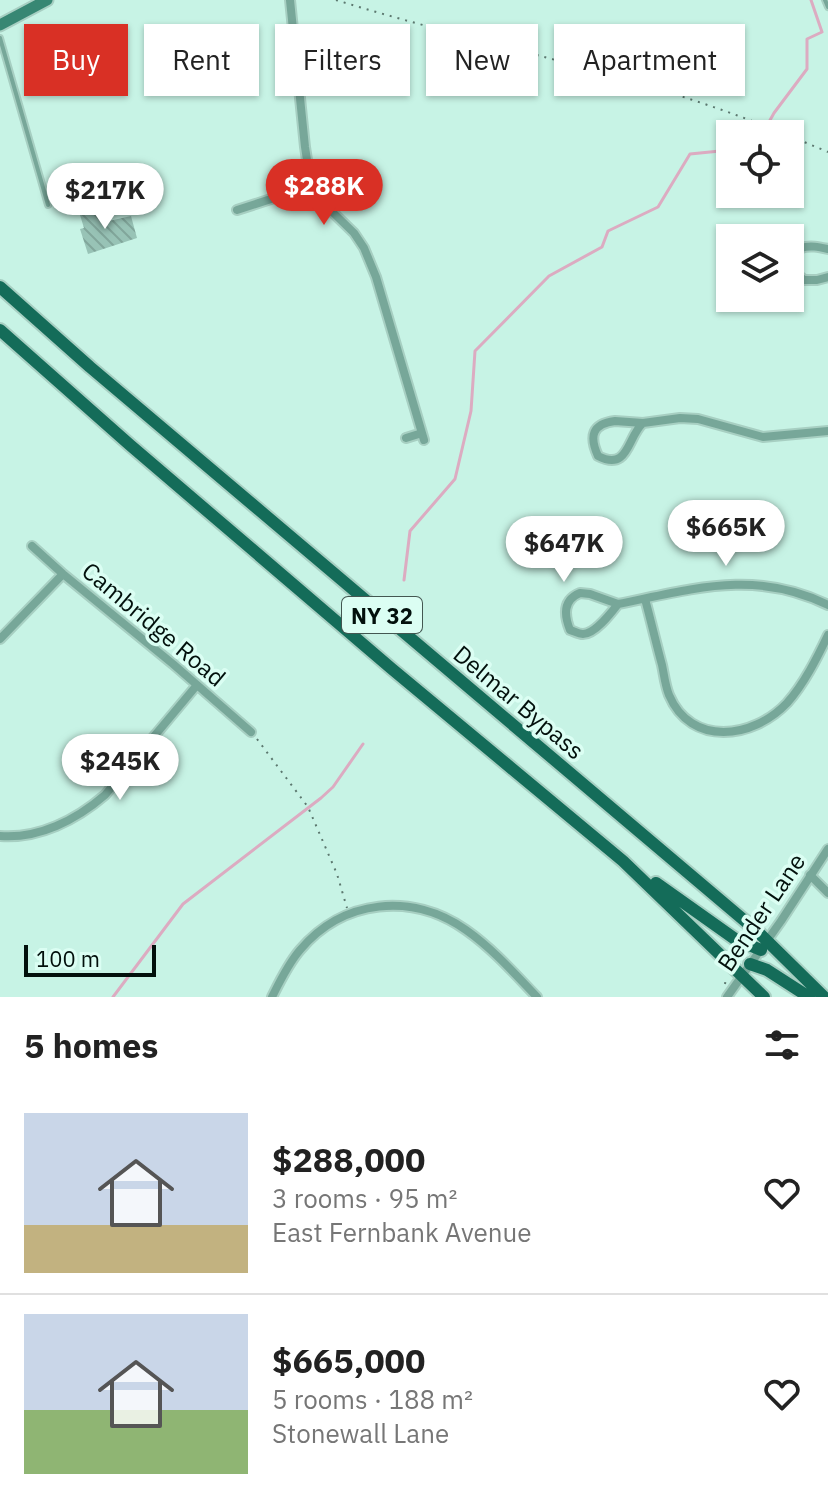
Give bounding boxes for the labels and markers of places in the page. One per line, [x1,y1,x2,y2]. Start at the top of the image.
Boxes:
pin: $288K [268,159,380,227]
pin: $217K [49,163,161,231]
pin: $665K [670,500,782,568]
pin: $647K [508,516,620,584]
pin: $245K [64,734,176,802]

